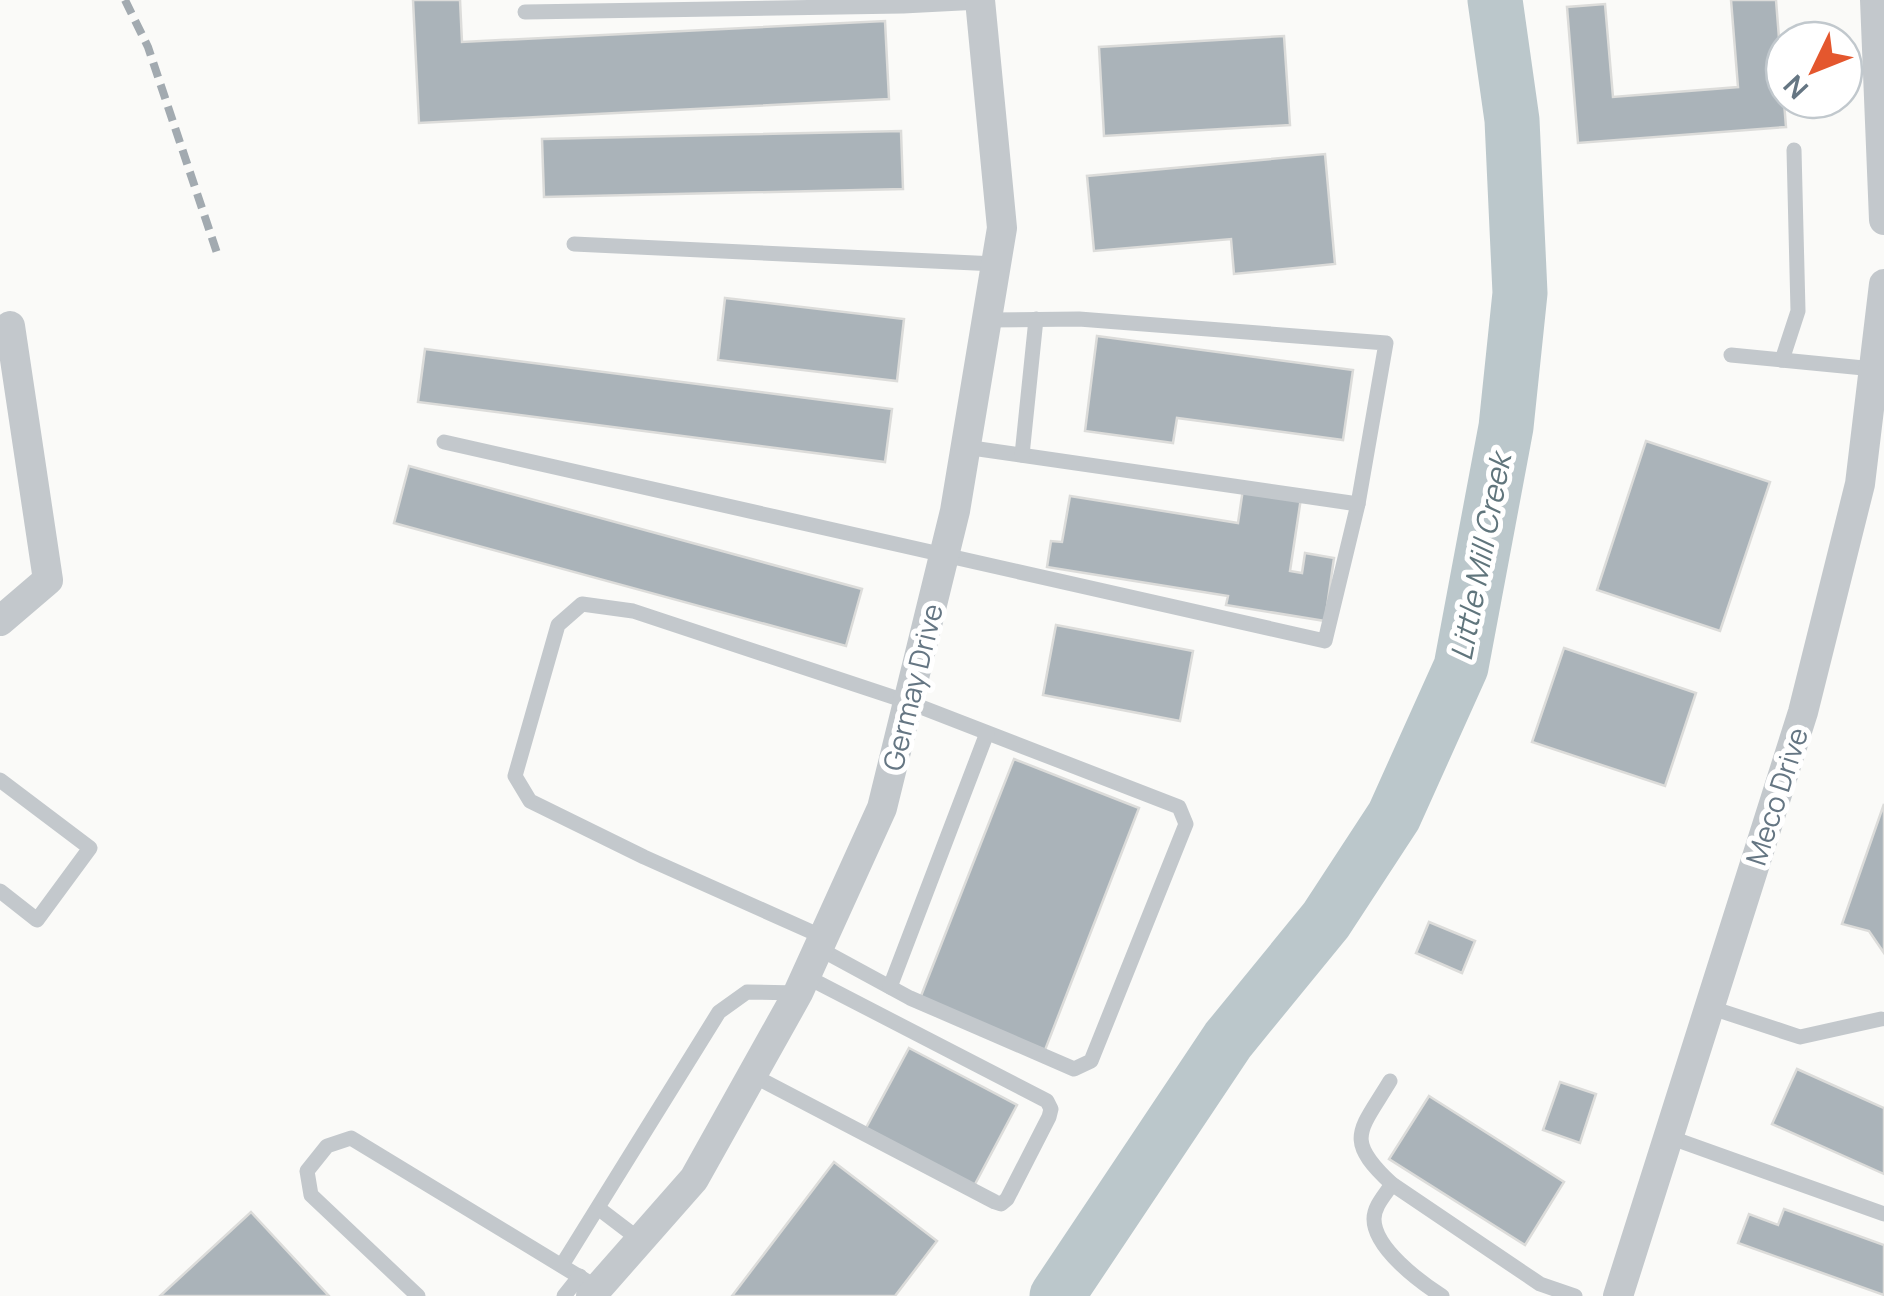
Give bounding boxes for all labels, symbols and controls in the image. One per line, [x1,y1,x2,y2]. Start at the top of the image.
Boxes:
north arrow [1764,20,1864,120]
text: N [1774,67,1816,108]
water label: Little Mill Creek [1440,446,1521,664]
street label: Germay Drive [873,600,951,774]
street label: Meco Drive [1736,722,1816,870]

